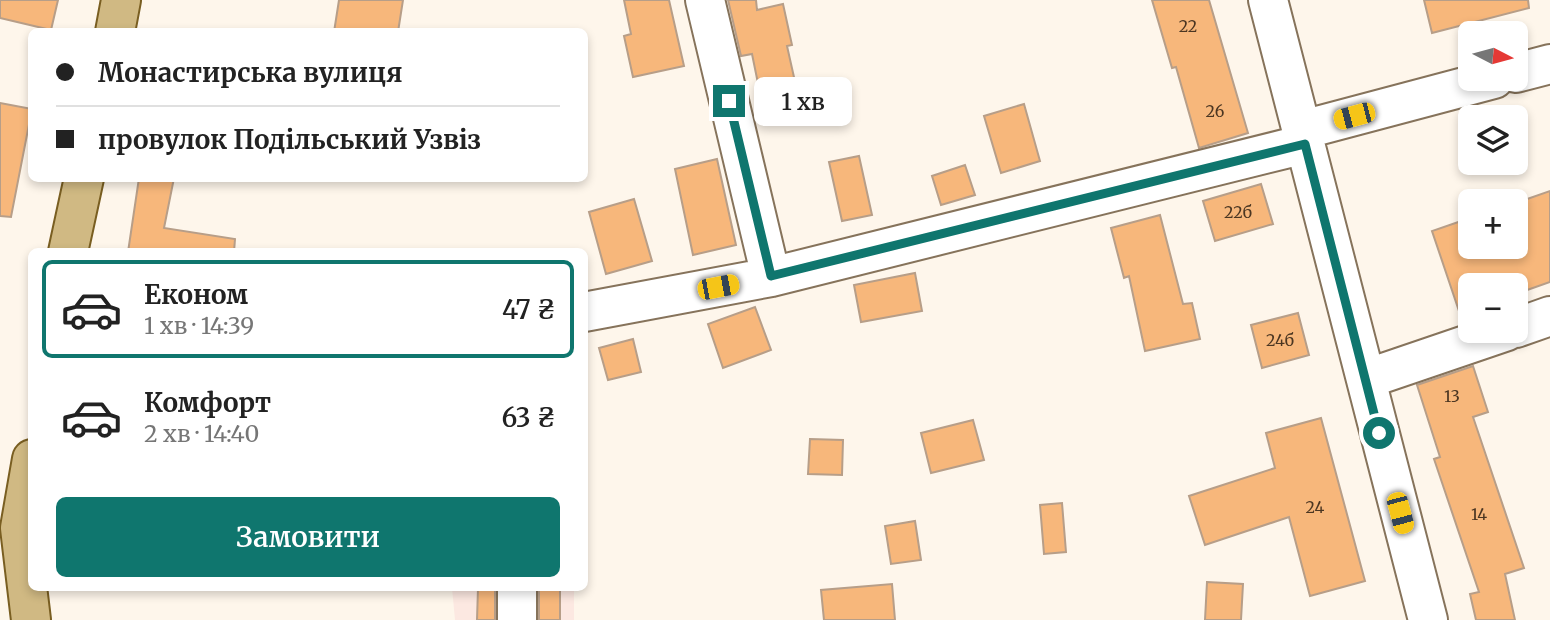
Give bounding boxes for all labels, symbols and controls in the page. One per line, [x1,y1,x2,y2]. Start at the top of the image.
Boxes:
house number: 22 [1179,16,1197,36]
north arrow [1458,21,1528,91]
map controls [1458,21,1528,343]
text: Монастирська вулиця [98,56,403,89]
callout: 1 хв [754,76,852,126]
route end [713,85,745,117]
text: 1 хв [781,87,825,116]
car [1331,100,1378,132]
house number: 26 [1206,101,1225,121]
button: layers [1458,105,1528,175]
text: провулок Подільський Узвіз [98,123,481,156]
button: + [1458,189,1528,259]
house number: 22б [1224,202,1252,222]
car [696,273,741,301]
button: − [1458,273,1528,343]
icon: car [60,278,123,341]
text: Економ [144,278,248,311]
text: 47 ₴ [502,293,556,326]
text: 1 хв · 14:39 [144,311,254,340]
house number: 24б [1266,330,1294,350]
icon: car [60,386,123,449]
text: Комфорт [144,386,271,419]
house number: 13 [1444,386,1460,406]
text: 63 ₴ [502,401,556,434]
route start [1363,417,1395,449]
text: 2 хв · 14:40 [144,419,259,448]
car [1385,490,1416,536]
button: Замовити [56,497,560,577]
house number: 24 [1306,497,1325,517]
house number: 14 [1471,504,1487,524]

